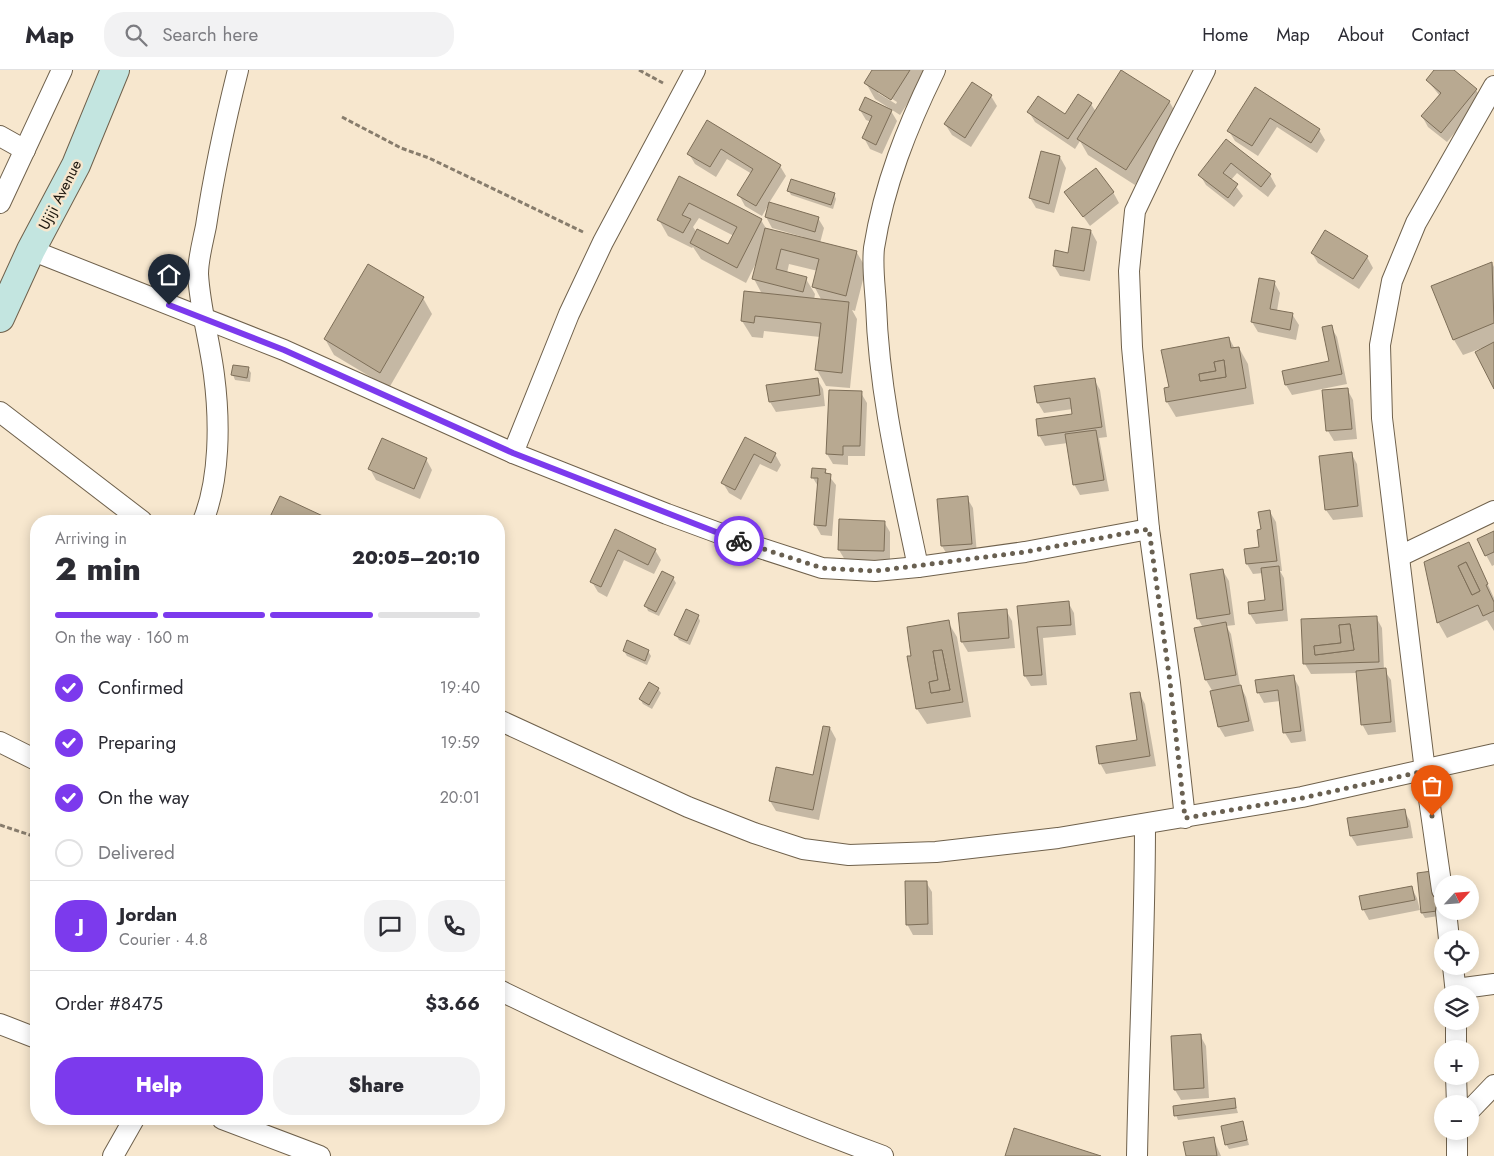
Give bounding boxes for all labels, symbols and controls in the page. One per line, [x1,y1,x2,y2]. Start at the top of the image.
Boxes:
search box [104,12,454,57]
text: Map [25,17,74,52]
icon: search [122,21,150,49]
text: Search here [162,21,258,48]
text: Home [1202,22,1248,48]
text: Map [1276,22,1310,48]
text: About [1338,22,1383,48]
text: Contact [1411,22,1469,48]
street label: Ujiji Avenue [33,156,87,234]
pin [148,254,190,305]
icon: home [155,261,183,289]
courier [714,516,764,566]
text: Arriving in [55,527,127,550]
icon: bike [725,527,753,555]
text: 20:05–20:10 [352,544,480,571]
text: 2 min [55,546,141,592]
text: On the way · 160 m [55,626,189,649]
icon: check [55,674,83,702]
text: Confirmed [98,674,184,701]
text: 19:40 [440,676,480,699]
icon: check [55,729,83,757]
text: Preparing [98,729,176,756]
text: 19:59 [441,731,480,754]
pin [1411,765,1453,816]
icon: bag [1418,772,1446,800]
icon: check [55,784,83,812]
text: On the way [98,784,189,811]
text: 20:01 [440,786,480,809]
text: Delivered [98,839,175,866]
north arrow [1434,875,1479,920]
map controls [1434,875,1479,1140]
button: chat [364,900,416,952]
button: phone [428,900,480,952]
text: Jordan [119,901,177,928]
text: J [78,912,84,939]
text: Courier · 4.8 [119,928,208,951]
button: locate [1434,930,1479,975]
button: layers [1434,985,1479,1030]
text: Order #8475 [55,990,163,1017]
text: $3.66 [425,990,480,1017]
button: + [1434,1040,1479,1085]
button: Help [55,1057,263,1115]
button: Share [273,1057,480,1115]
button: − [1434,1095,1479,1140]

